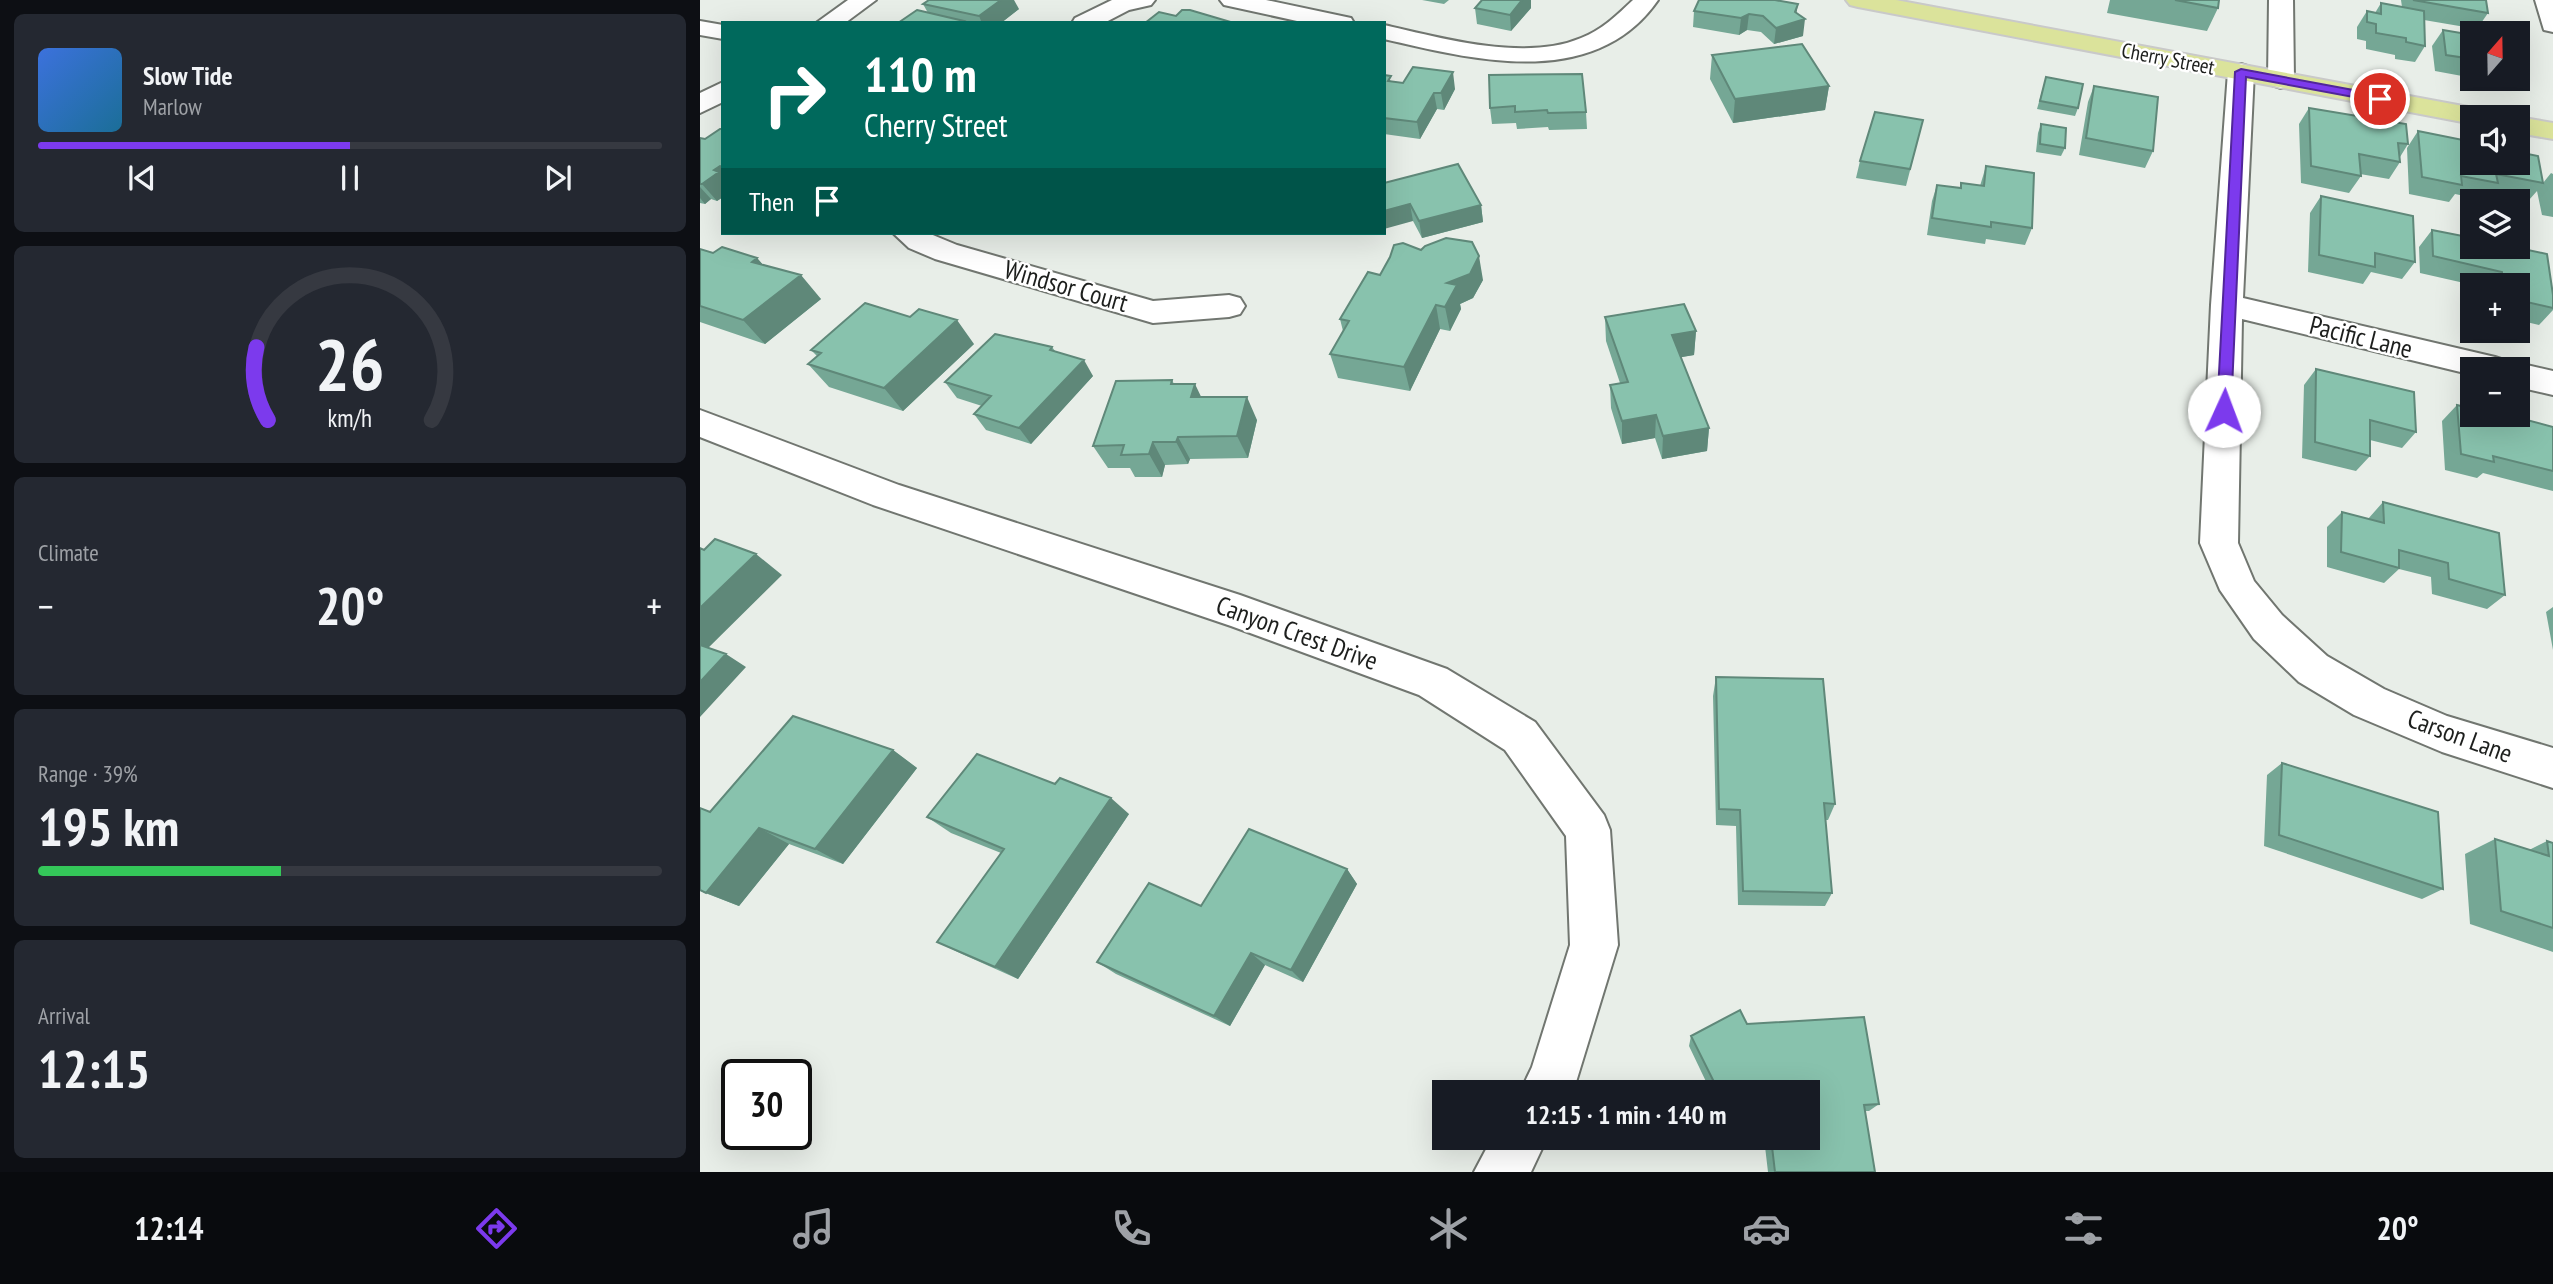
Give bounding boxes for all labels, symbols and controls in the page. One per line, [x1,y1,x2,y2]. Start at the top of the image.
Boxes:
north arrow [2460,21,2530,91]
map controls [2460,21,2530,427]
street label: Cherry Street [2119,36,2217,81]
text: 110 m [864,42,977,106]
icon: right [749,49,840,140]
text: Slow Tide [143,59,233,92]
pin [2350,69,2410,129]
icon: arrive [2361,80,2399,118]
text: Marlow [143,92,202,121]
text: Cherry Street [864,104,1008,146]
button: sound [2460,105,2530,175]
icon: previous [123,159,161,197]
icon: pause [331,159,369,197]
icon: next [539,159,577,197]
icon: arrive [808,182,846,220]
text: Then [749,185,794,218]
button: layers [2460,189,2530,259]
street label: Windsor Court [1001,252,1132,319]
button: + [2460,273,2530,343]
street label: Pacific Lane [2306,308,2416,365]
text: 26 [315,317,385,411]
button: − [2460,357,2530,427]
position arrow [2187,374,2261,448]
text: km/h [328,402,372,434]
text: Climate [38,538,99,567]
text: 20° [316,572,384,639]
text: − [38,581,54,630]
text: + [646,581,662,630]
street label: Canyon Crest Drive [1212,588,1382,677]
street label: Carson Lane [2403,701,2517,770]
text: Range · 39% [38,759,138,788]
text: 195 km [38,793,179,860]
text: Arrival [38,1001,90,1030]
text: 12:15 [38,1035,150,1102]
speed limit sign: 30 [721,1059,812,1150]
text: 12:15 · 1 min · 140 m [1526,1098,1726,1131]
icon: directions [472,1204,521,1253]
icon: music [789,1204,838,1253]
icon: phone [1107,1204,1156,1253]
icon: climate [1424,1204,1473,1253]
icon: car [1742,1204,1791,1253]
icon: filters [2059,1204,2108,1253]
text: 12:14 [134,1207,203,1249]
text: 20° [2377,1207,2419,1249]

